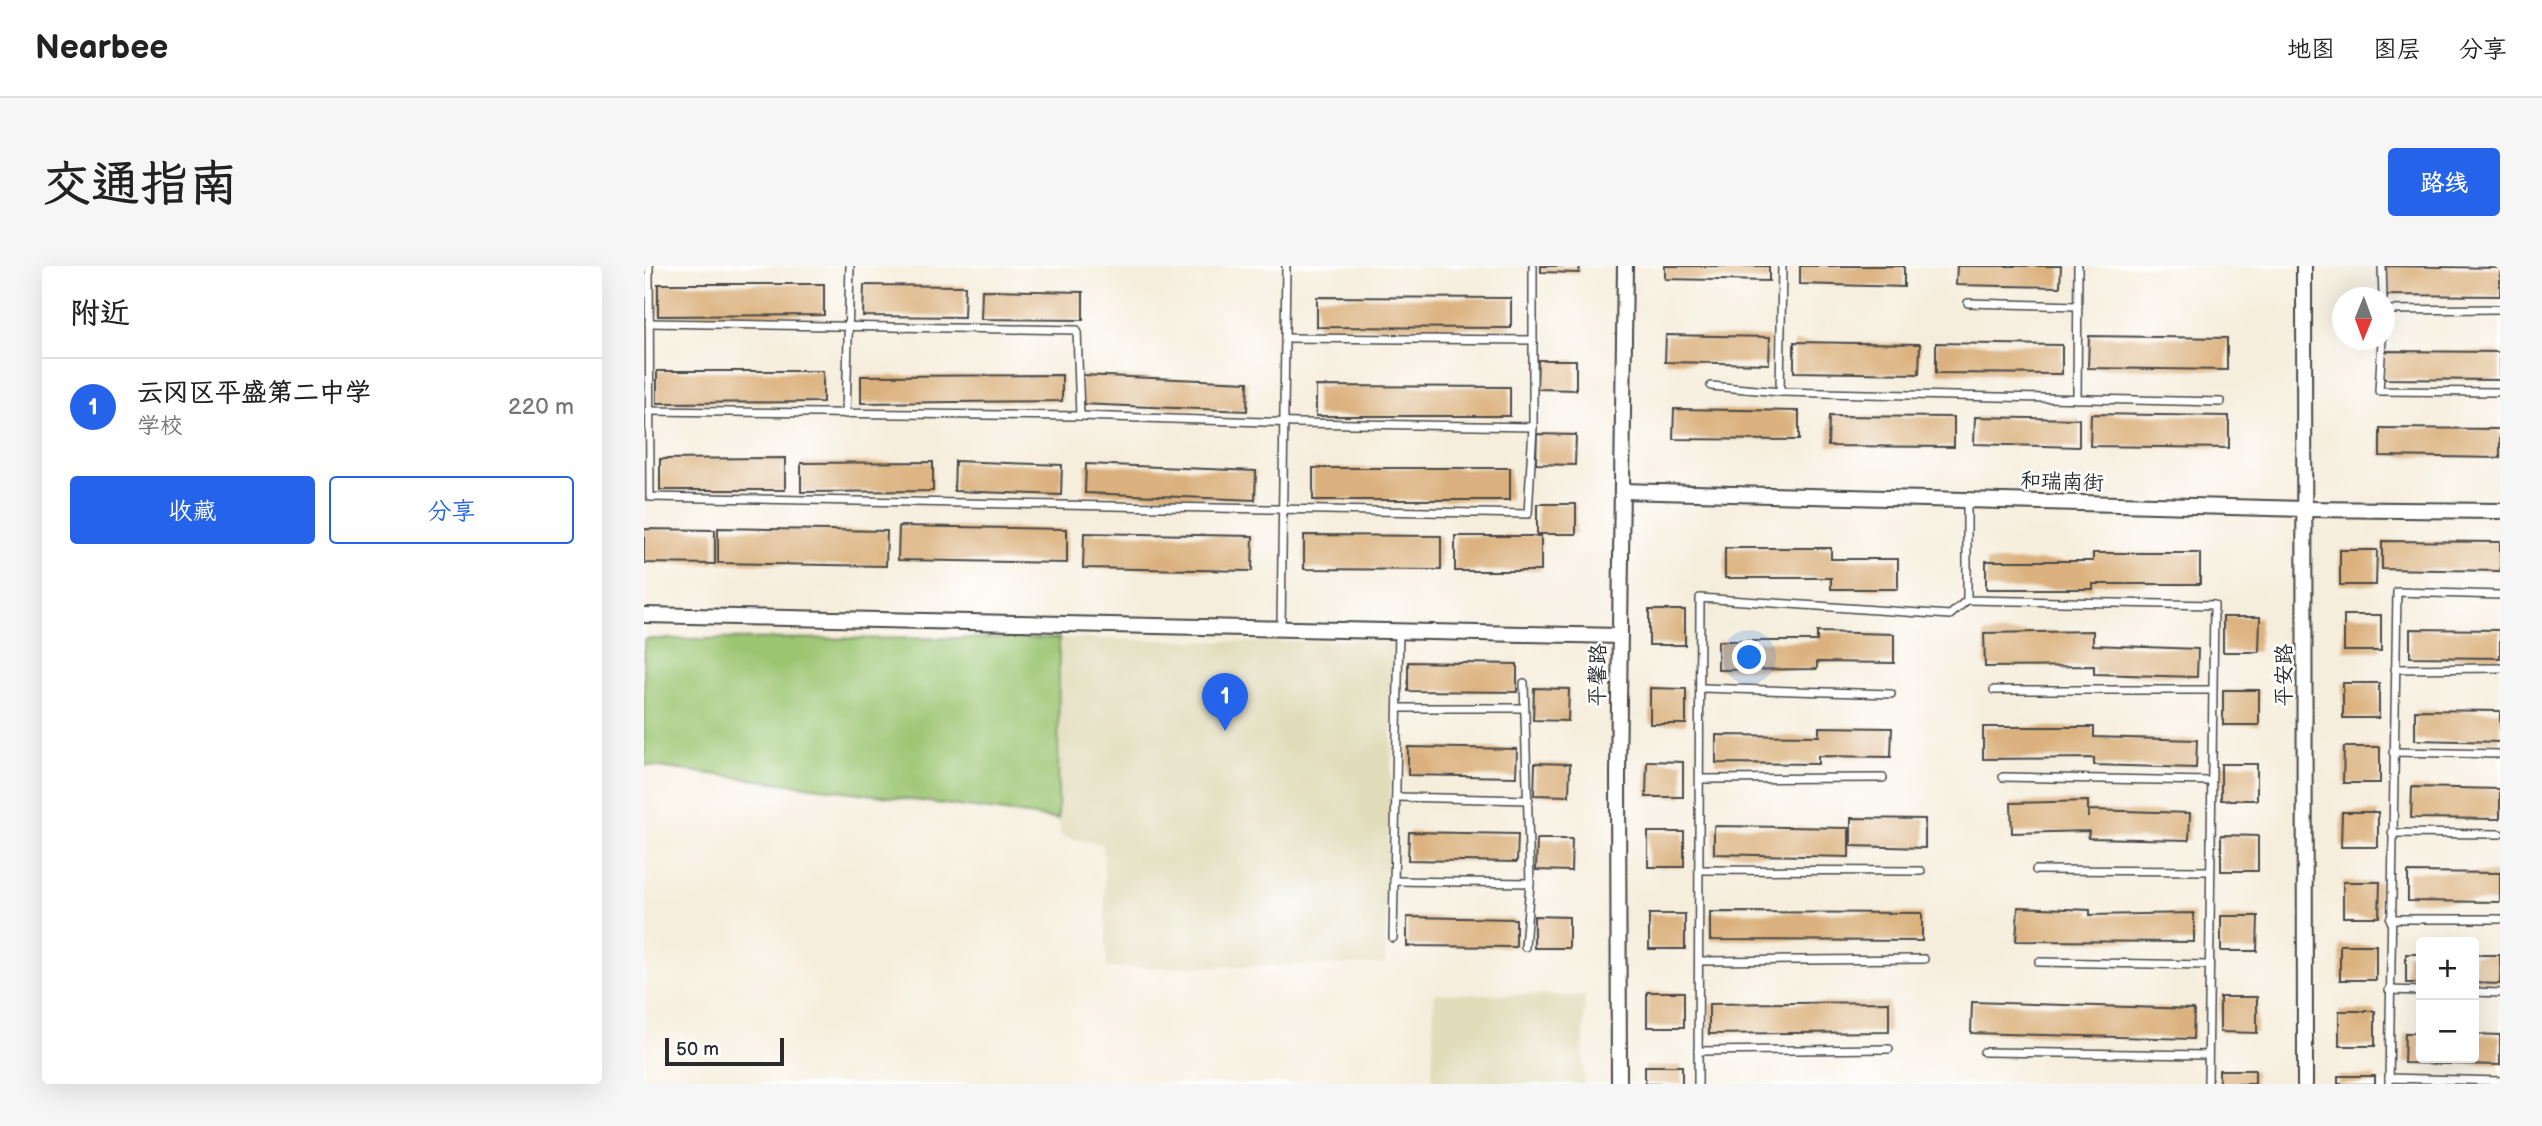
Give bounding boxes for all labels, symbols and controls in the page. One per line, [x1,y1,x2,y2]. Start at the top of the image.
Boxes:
text: Nearbee [35,28,168,68]
text: 地图 [2287,35,2335,64]
text: 图层 [2373,35,2421,64]
text: 分享 [2459,35,2507,64]
button: 路线 [2388,148,2500,216]
text: 交通指南 [42,156,238,215]
north arrow [2332,287,2395,350]
text: 附近 [70,296,130,332]
text: 云冈区平盛第二中学 [137,378,371,409]
text: 1 [88,393,98,421]
text: 220 m [508,393,574,421]
text: 学校 [137,412,183,440]
street label: 和瑞南街 [2020,468,2104,496]
button: 收藏 [70,476,315,544]
button: 分享 [329,476,574,544]
your location [1732,640,1766,674]
street label: 平馨路 [1585,643,1611,707]
street label: 平安路 [2272,644,2297,707]
pin: 1 [1202,673,1248,731]
map controls [2416,937,2479,1063]
button: + [2416,937,2479,1000]
button: − [2416,1000,2479,1063]
scale bar [665,1035,784,1067]
text: 50 m [676,1038,719,1061]

